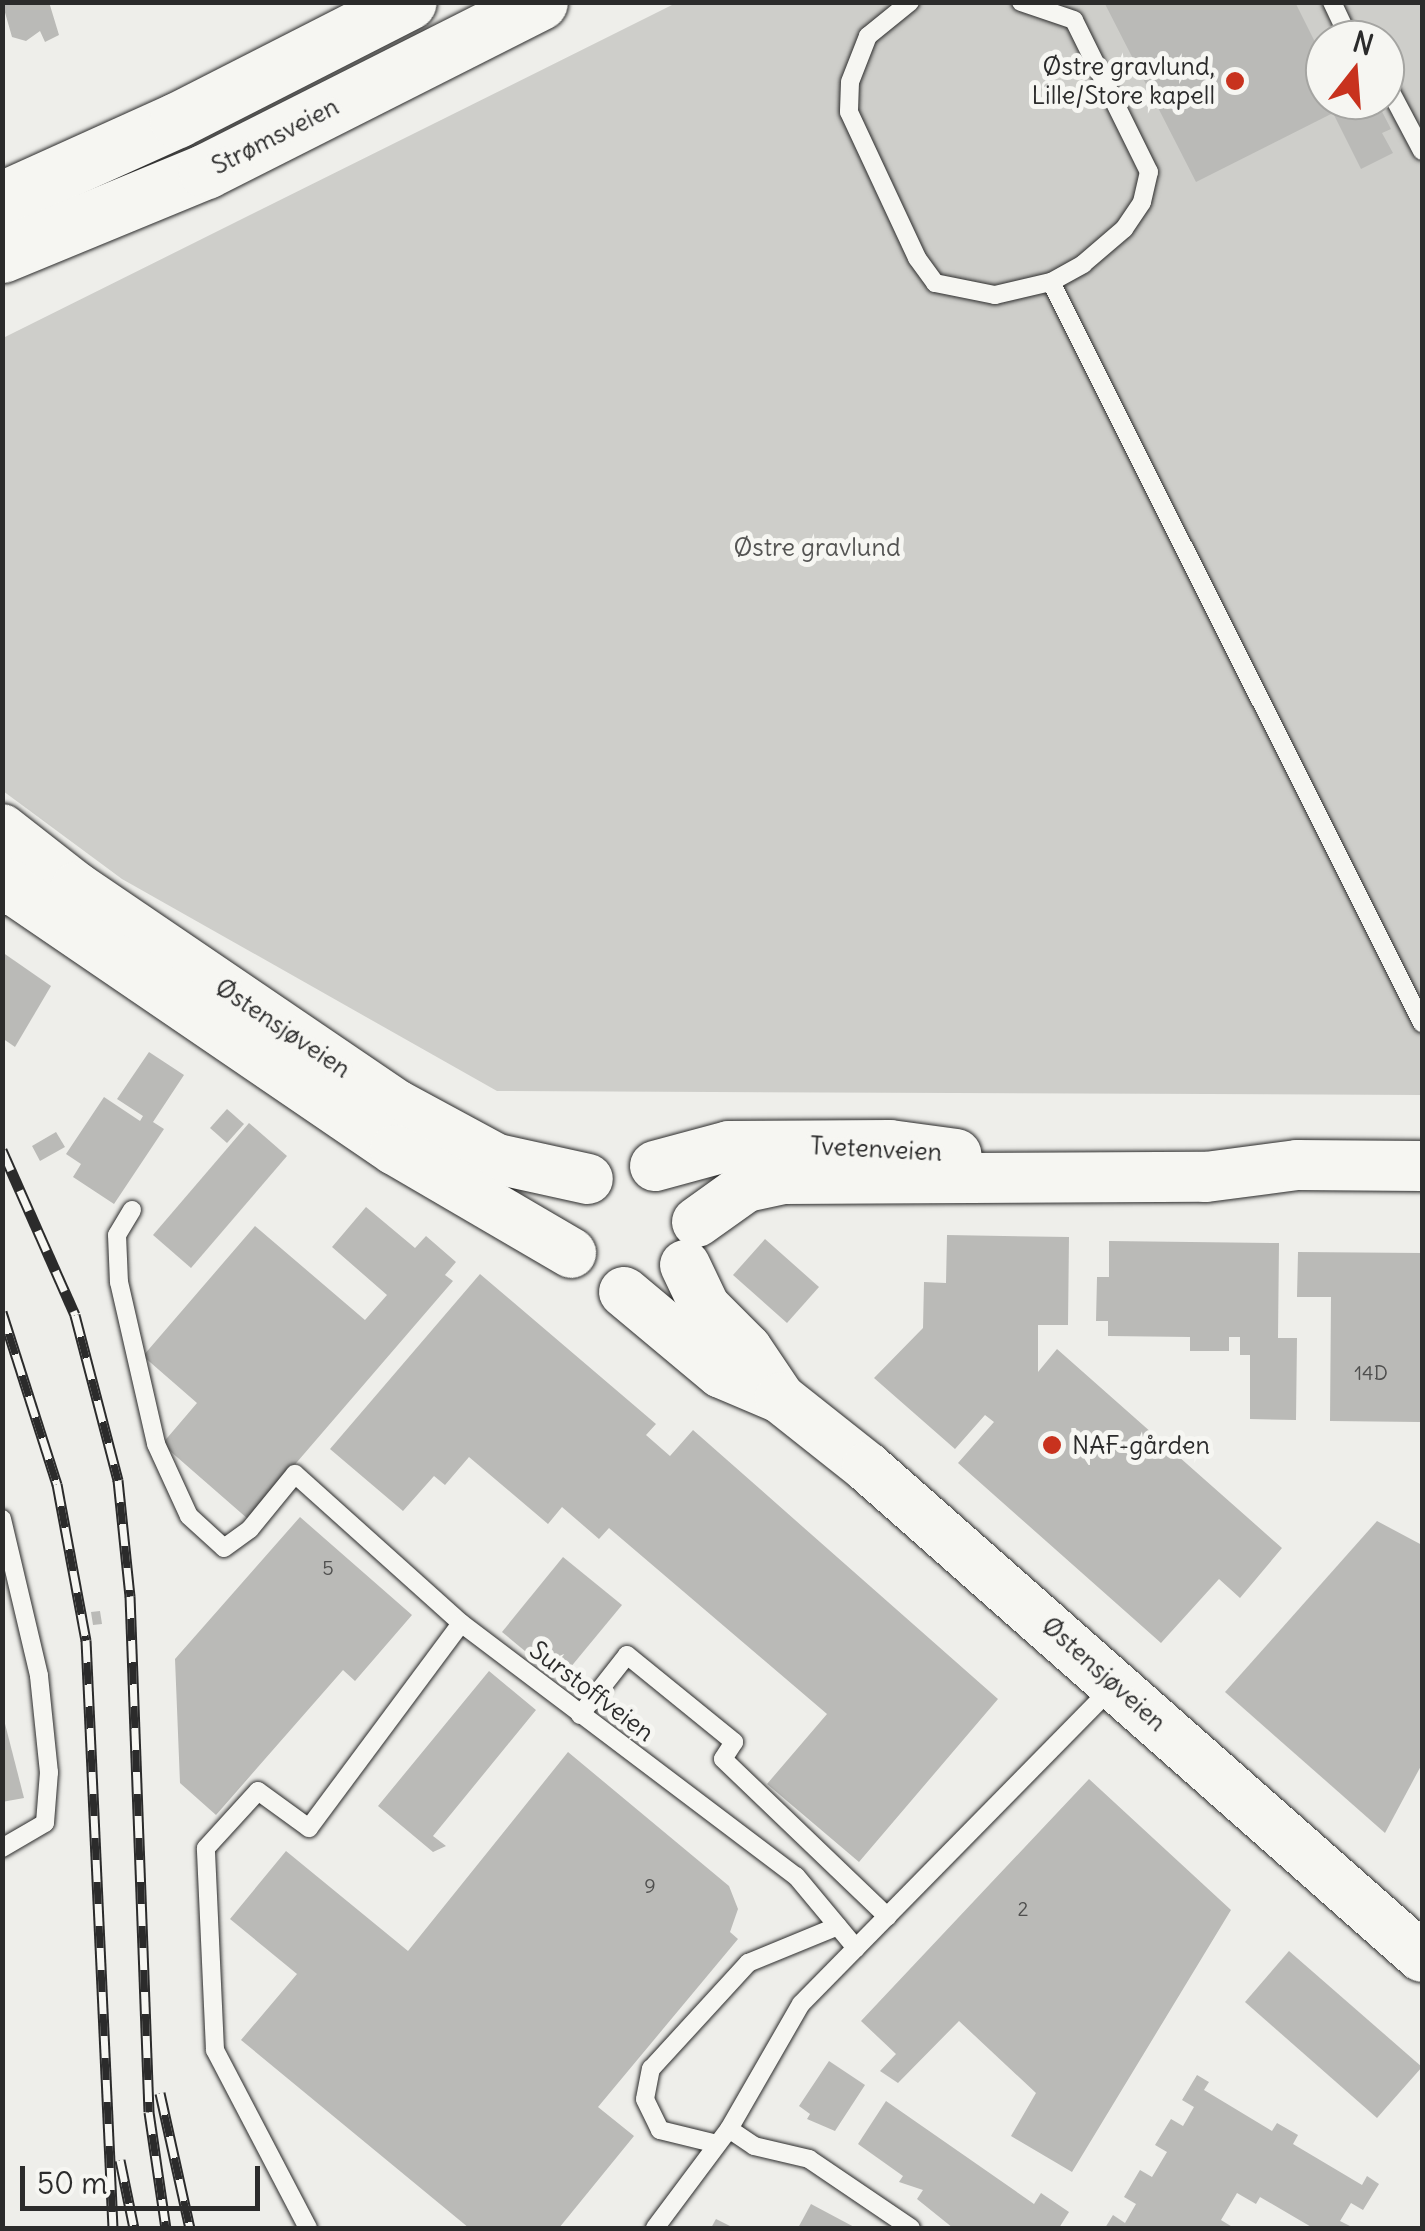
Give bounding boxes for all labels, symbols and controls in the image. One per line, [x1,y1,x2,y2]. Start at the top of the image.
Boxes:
north arrow [1305,20,1405,120]
text: N [1349,23,1378,63]
place label: Østre gravlund, Lille/Store kapell [1031,52,1215,111]
marker: Østre gravlund, Lille/Store kapell [1224,70,1246,92]
street label: Strømsveien [207,91,343,181]
park label: Østre gravlund [733,532,901,562]
street label: Østensjøveien [210,972,356,1084]
street label: Tvetenveien [809,1131,943,1167]
house number: 14D [1354,1360,1388,1384]
place label: NAF-gården [1072,1430,1210,1460]
marker: NAF-gården [1041,1434,1063,1456]
house number: 5 [322,1555,334,1579]
street label: Østensjøveien [1036,1610,1172,1738]
street label: Surstoffveien [524,1635,660,1747]
house number: 9 [644,1873,656,1897]
house number: 2 [1018,1896,1028,1920]
scale bar [25,2146,265,2208]
text: 50 m [37,2164,107,2202]

